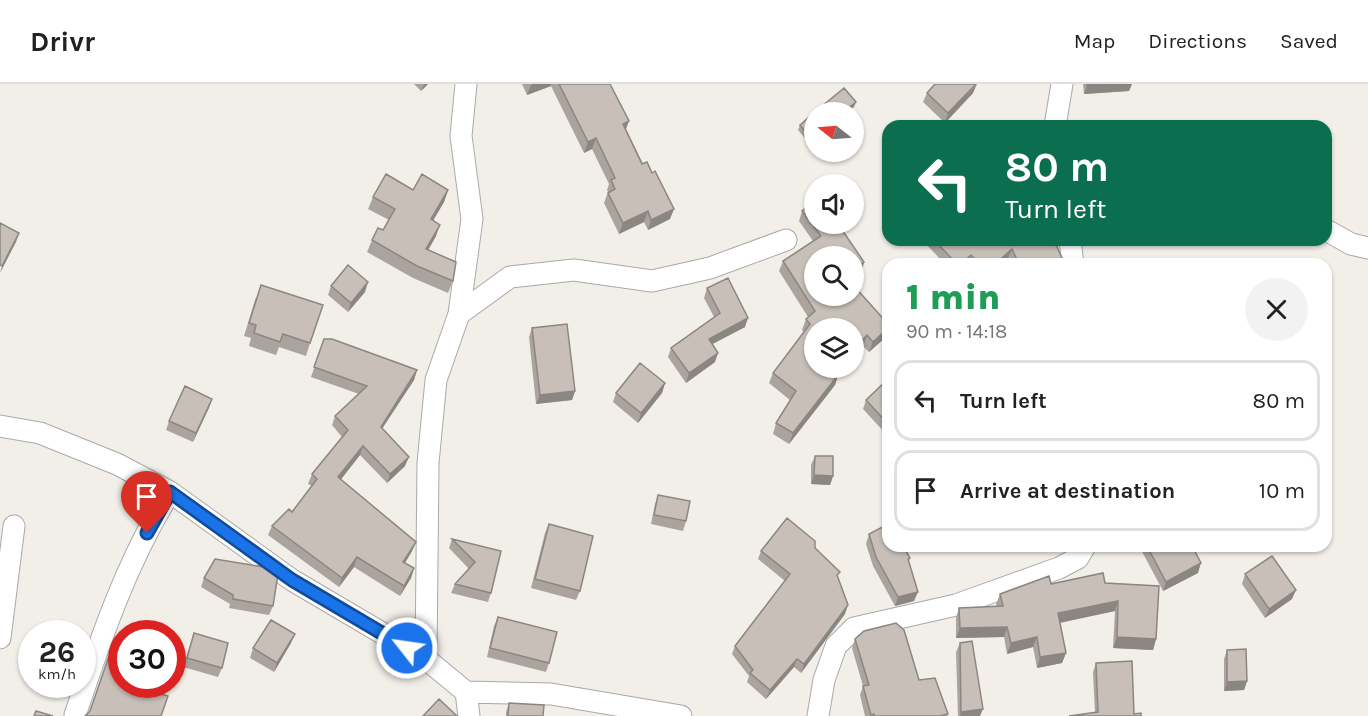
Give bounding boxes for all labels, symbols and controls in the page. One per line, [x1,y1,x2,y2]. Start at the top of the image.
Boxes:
text: Drivr [30,25,95,58]
text: Map [1074,29,1115,53]
text: Directions [1148,29,1247,53]
text: Saved [1280,29,1338,53]
north arrow [804,102,864,162]
map controls [804,102,864,378]
text: 80 m [1005,142,1109,192]
icon: left [906,144,984,222]
button: sound [804,174,864,234]
text: Turn left [1005,193,1106,225]
button: search [804,246,864,306]
text: 1 min [906,276,1000,318]
button: close [1245,278,1308,341]
button: layers [804,318,864,378]
text: 90 m · 14:18 [906,320,1007,343]
icon: left [909,384,942,417]
text: Turn left [960,388,1047,414]
text: 80 m [1253,388,1305,414]
pin [121,471,172,533]
icon: arrive [909,474,942,507]
text: Arrive at destination [960,478,1175,504]
text: 10 m [1259,478,1305,504]
icon: arrive [130,480,163,513]
position arrow [375,616,439,680]
speed limit sign: 30 [108,620,186,698]
text: 26 [39,634,75,670]
text: km/h [38,665,76,683]

